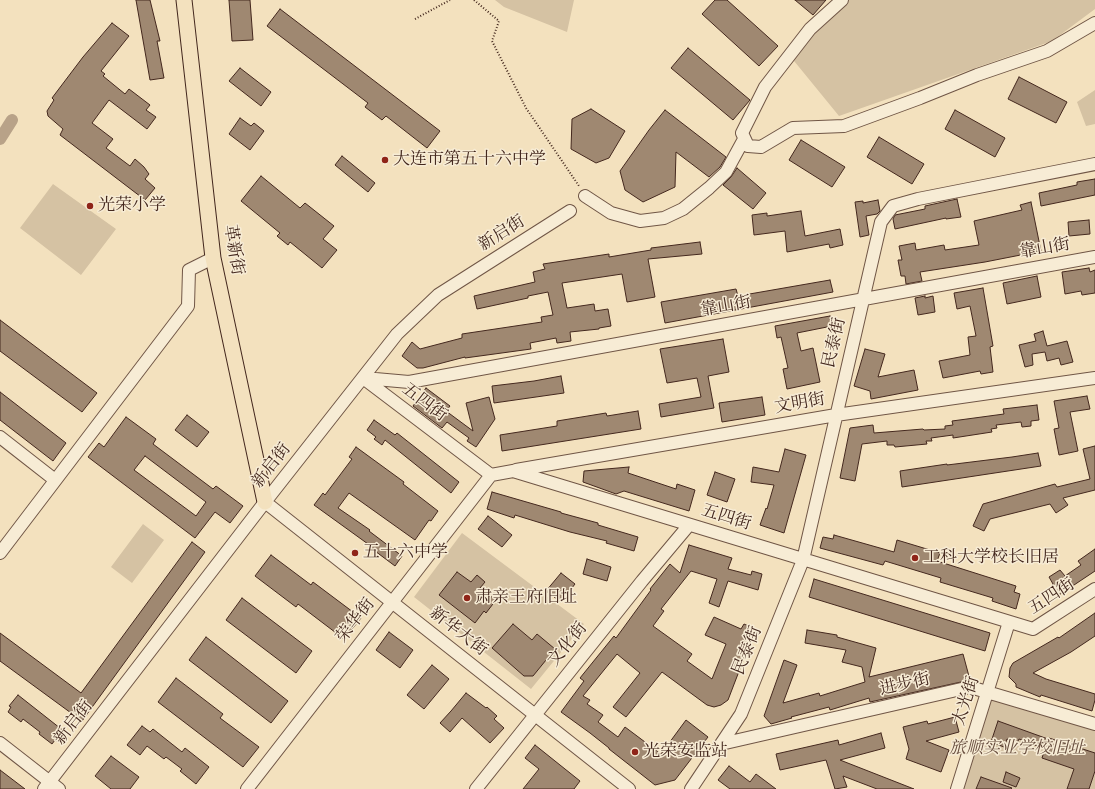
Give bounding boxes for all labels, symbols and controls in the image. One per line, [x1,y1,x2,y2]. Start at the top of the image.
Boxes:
place label: 大连市第五十六中学 [393,150,546,170]
marker: 大连市第五十六中学 [380,155,390,165]
place label: 光荣小学 [98,196,166,216]
marker: 光荣小学 [85,201,95,211]
street label: 新启街 [475,212,529,256]
street label: 革新街 [219,223,247,277]
street label: 靠山街 [1018,235,1072,263]
street label: 靠山街 [699,293,753,321]
street label: 民泰街 [819,316,851,370]
street label: 五四街 [397,380,451,426]
street label: 文明街 [773,390,827,418]
street label: 新启街 [248,440,296,492]
street label: 五四街 [699,501,753,535]
place label: 五十六中学 [363,543,448,563]
marker: 五十六中学 [350,548,360,558]
place label: 工科大学校长旧居 [923,548,1059,568]
marker: 工科大学校长旧居 [910,553,920,563]
street label: 五四街 [1025,575,1079,619]
place label: 肃亲王府旧址 [475,588,577,608]
marker: 肃亲王府旧址 [462,593,472,603]
street label: 荣华街 [332,595,380,647]
street label: 新华大街 [425,603,491,661]
street label: 文化街 [544,619,592,671]
street label: 民泰街 [729,624,767,678]
street label: 进步街 [878,669,932,701]
street label: 太光街 [949,674,985,728]
street label: 新启街 [50,697,98,749]
park label: 旅顺实业学校旧址 [949,739,1085,759]
place label: 光荣安监站 [643,742,728,762]
marker: 光荣安监站 [630,747,640,757]

